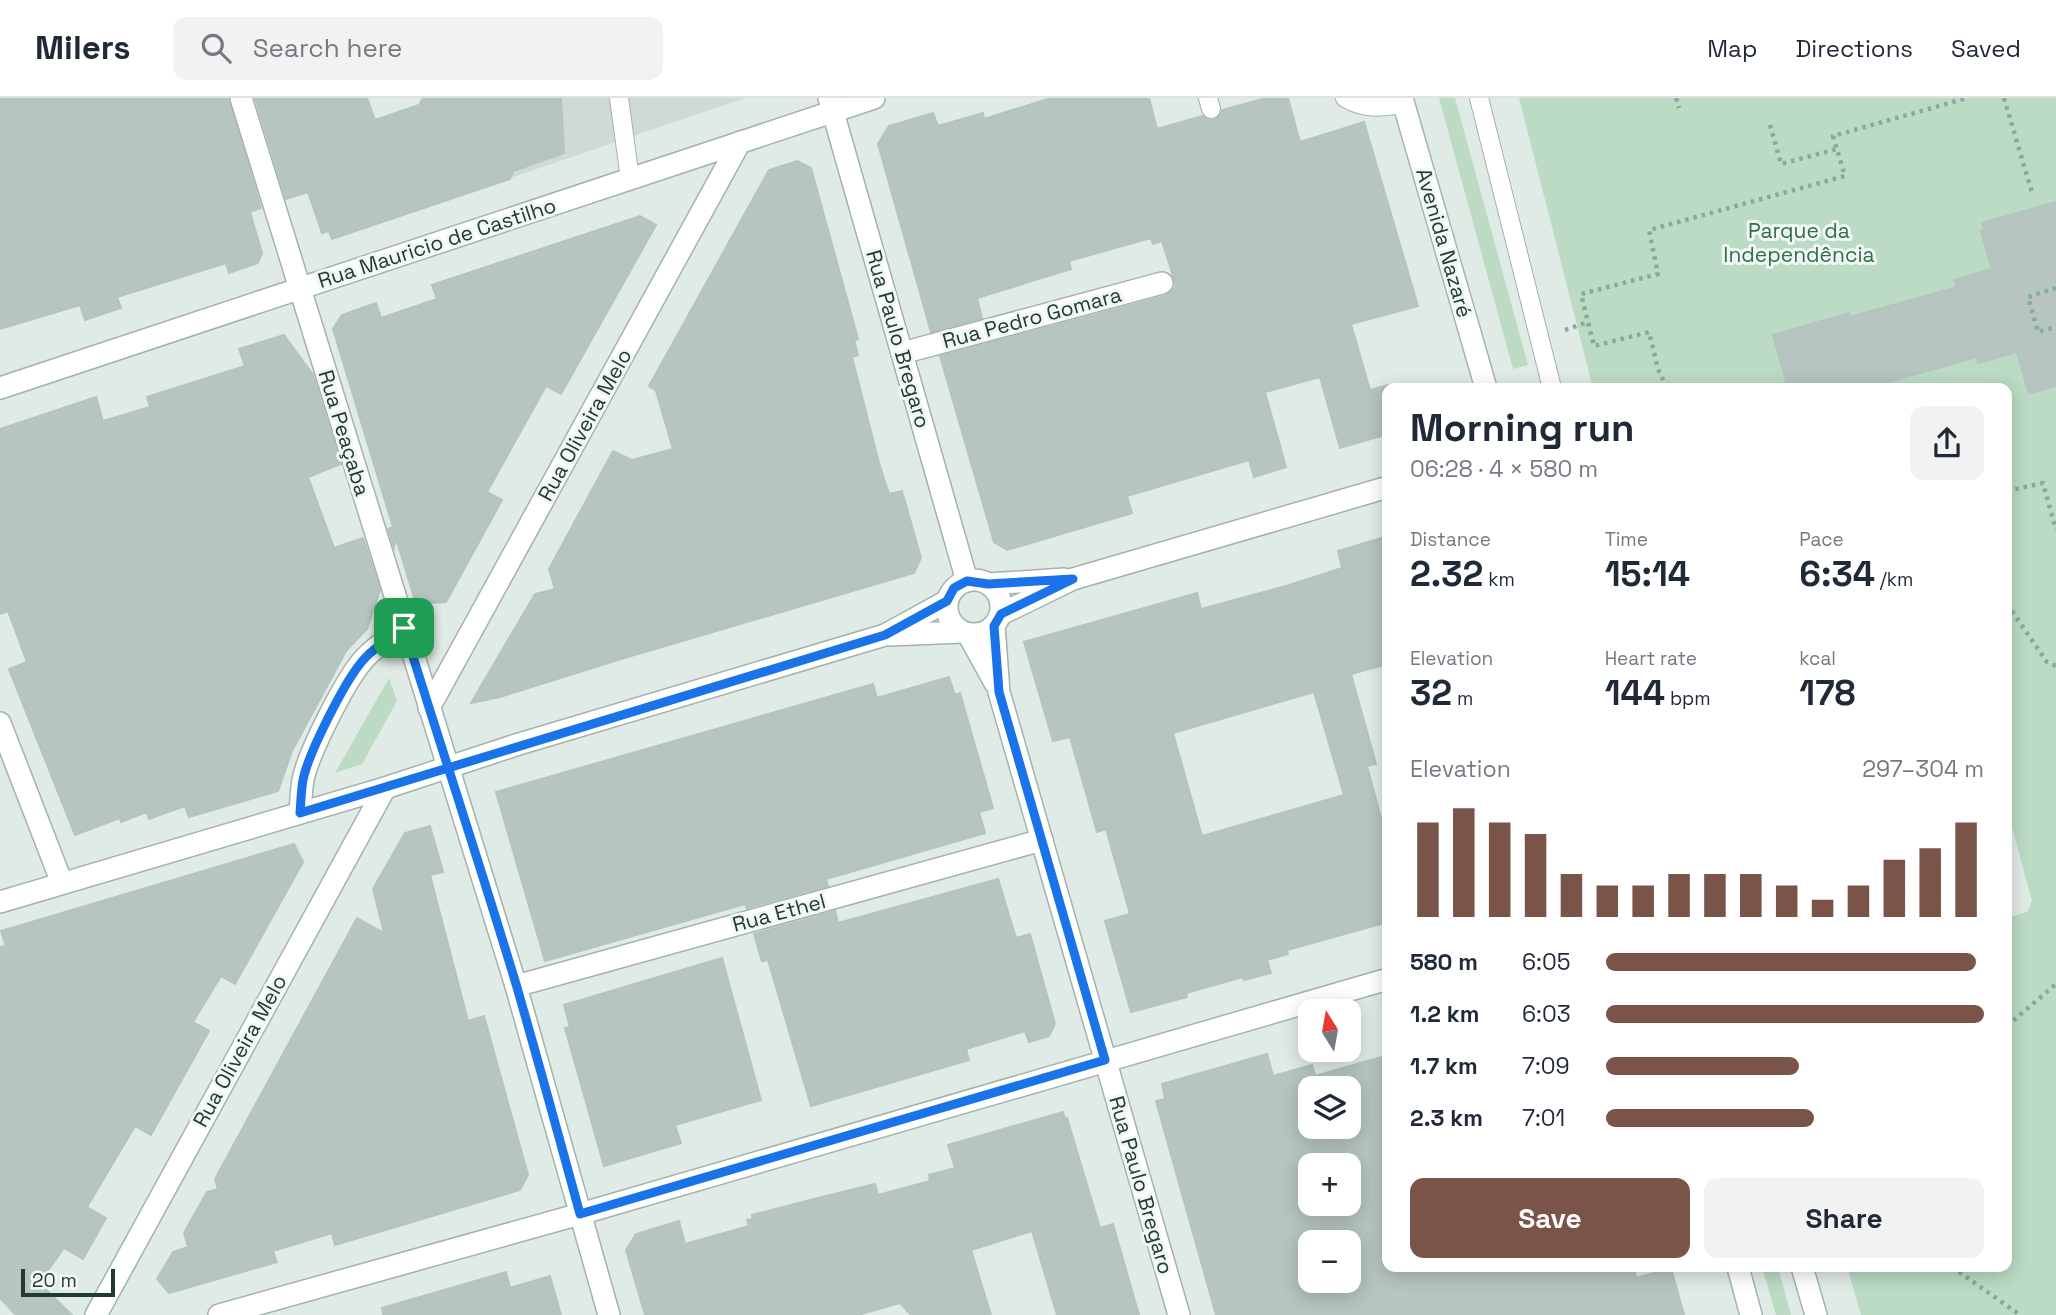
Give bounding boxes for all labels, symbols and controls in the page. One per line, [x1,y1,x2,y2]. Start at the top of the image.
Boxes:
search box [173,17,663,80]
text: Milers [35,27,131,69]
icon: search [197,29,235,67]
text: Search here [253,31,403,65]
text: Map [1707,33,1757,64]
text: Directions [1795,33,1913,64]
text: Saved [1951,33,2021,64]
street label: Avenida Nazaré [1410,165,1479,321]
street label: Rua Mauricio de Castilho [314,191,559,294]
park label: Parque da Independência [1723,217,1875,268]
street label: Rua Paulo Bregaro [860,247,937,431]
street label: Rua Pedro Gomara [939,281,1124,354]
street label: Rua Oliveira Melo [532,344,638,506]
street label: Rua Peaçaba [313,367,376,499]
text: Morning run [1410,404,1635,452]
button: share [1910,406,1984,480]
text: 06:28 · 4 × 580 m [1410,454,1598,484]
text: Distance [1410,527,1491,552]
text: Time [1605,527,1648,552]
text: Pace [1799,527,1844,552]
text: 2.32 [1410,552,1483,596]
text: 15:14 [1605,552,1690,596]
text: 6:34 [1799,552,1875,596]
text: km [1483,567,1515,592]
text: /km [1875,567,1913,592]
pin [374,598,434,658]
icon: arrive [385,609,423,647]
text: Elevation [1410,646,1493,671]
text: Heart rate [1605,646,1697,671]
text: kcal [1799,646,1836,671]
text: 32 [1410,671,1452,715]
text: 144 [1605,671,1665,715]
text: 178 [1799,671,1856,715]
text: m [1452,686,1473,711]
text: bpm [1665,686,1711,711]
text: Elevation [1410,754,1511,784]
text: 297–304 m [1862,754,1984,784]
street label: Rua Ethel [729,887,828,938]
text: 580 m [1410,947,1478,977]
text: 6:05 [1522,947,1570,977]
street label: Rua Oliveira Melo [187,970,293,1132]
north arrow [1298,999,1362,1062]
map controls [1298,999,1361,1293]
text: 1.2 km [1410,999,1479,1029]
text: 6:03 [1522,999,1571,1029]
text: 1.7 km [1410,1051,1478,1081]
text: 7:09 [1522,1051,1570,1081]
button: layers [1298,1076,1361,1139]
street label: Rua Paulo Bregaro [1103,1093,1180,1277]
text: 2.3 km [1410,1103,1483,1133]
text: 7:01 [1522,1103,1565,1133]
button: + [1298,1153,1361,1216]
button: Save [1410,1178,1690,1258]
button: Share [1704,1178,1984,1258]
button: − [1298,1230,1361,1293]
scale bar [21,1266,116,1298]
text: 20 m [32,1268,77,1293]

